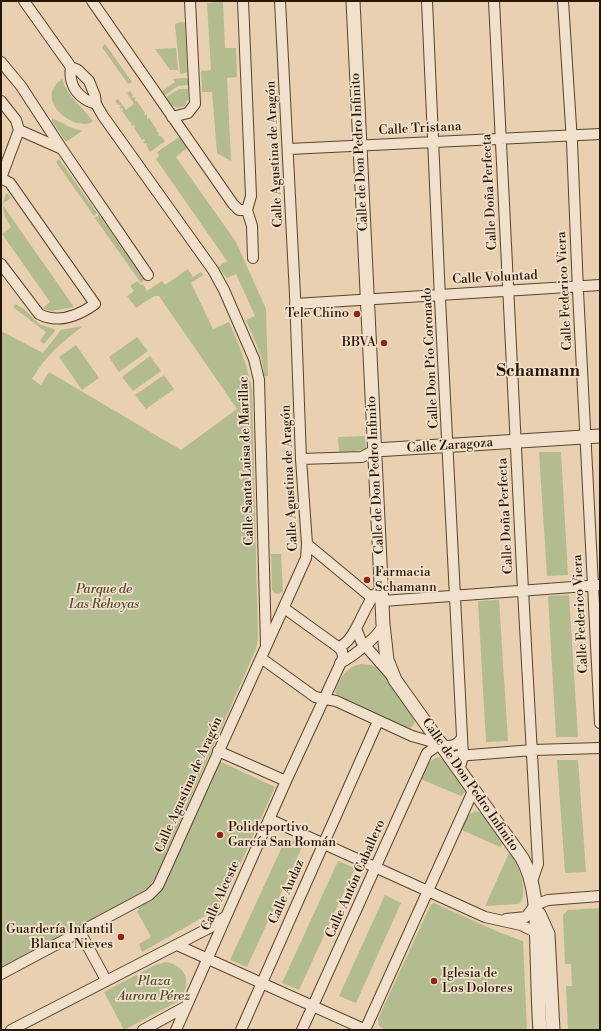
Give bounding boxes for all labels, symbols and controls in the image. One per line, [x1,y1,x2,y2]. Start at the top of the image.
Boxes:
street label: Calle de Don Pedro Infinito [348,72,372,232]
street label: Calle Agustina de Aragón [263,80,287,228]
street label: Calle Tristana [378,119,462,139]
street label: Calle Doña Perfecta [479,133,501,251]
street label: Calle Federico Viera [554,231,576,351]
street label: Calle Voluntad [452,268,538,288]
street label: Calle Don Pío Coronado [420,287,442,429]
place label: Tele Chino [285,306,349,322]
marker: Tele Chino [352,309,362,319]
place label: BBVA [342,335,376,351]
marker: BBVA [379,338,389,348]
district label: Schamann [496,362,580,382]
street label: Calle Santa Luisa de Marillac [236,376,258,546]
street label: Calle de Don Pedro Infinito [364,395,388,555]
street label: Calle Agustina de Aragón [278,404,302,552]
street label: Calle Zaragoza [406,435,494,457]
street label: Calle Doña Perfecta [495,457,517,575]
street label: Calle Federico Viera [570,554,592,674]
place label: Farmacia Schamann [375,565,437,596]
marker: Farmacia Schamann [362,575,372,585]
park label: Parque de Las Rehoyas [69,582,139,613]
street label: Calle Agustina de Aragón [152,715,226,855]
street label: Calle de Don Pedro Infinito [418,716,522,854]
street label: Calle Antón Caballero [323,817,389,941]
place label: Polideportivo García San Román [228,820,336,851]
marker: Polideportivo García San Román [215,830,225,840]
street label: Calle Audaz [266,857,308,927]
street label: Calle Alceste [199,858,243,934]
place label: Guardería Infantil Blanca Nieves [6,922,113,953]
marker: Guardería Infantil Blanca Nieves [116,932,126,942]
place label: Iglesia de Los Dolores [442,966,513,997]
park label: Plaza Aurora Pérez [118,974,190,1005]
marker: Iglesia de Los Dolores [429,976,439,986]

